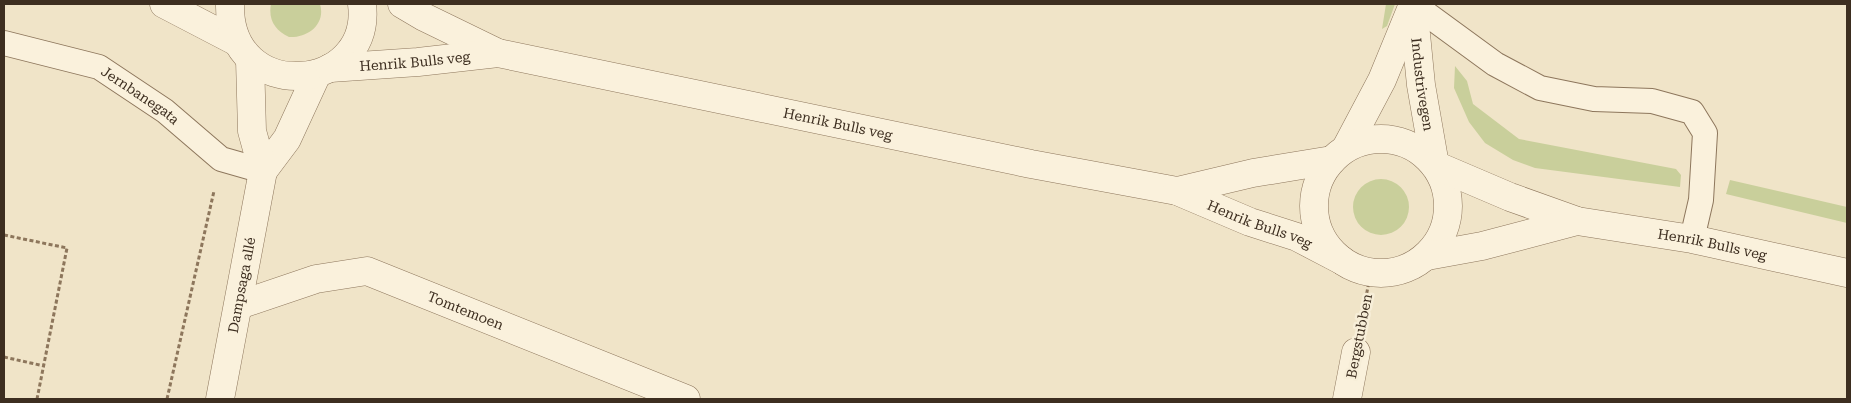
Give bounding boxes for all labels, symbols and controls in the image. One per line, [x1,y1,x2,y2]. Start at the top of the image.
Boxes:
street label: Industrivegen [1408,37,1437,132]
street label: Henrik Bulls veg [359,48,471,74]
street label: Jernbanegata [98,63,183,128]
street label: Henrik Bulls veg [782,105,894,143]
street label: Henrik Bulls veg [1205,197,1315,252]
street label: Henrik Bulls veg [1656,226,1768,263]
street label: Dampsaga allé [225,235,258,334]
street label: Tomtemoen [425,288,506,333]
street label: Bergstubben [1343,292,1375,380]

